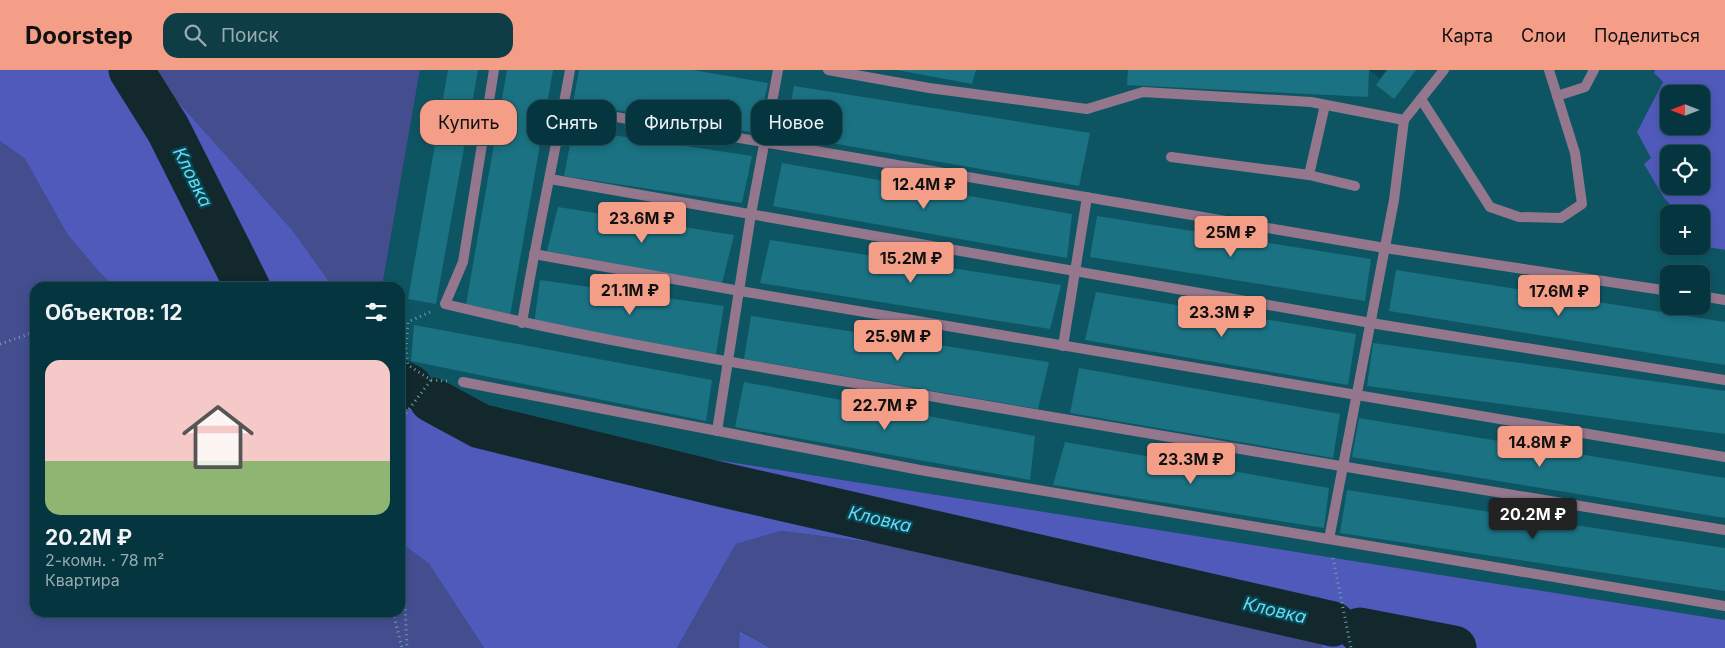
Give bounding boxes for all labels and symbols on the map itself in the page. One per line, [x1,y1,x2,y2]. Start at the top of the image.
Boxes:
north arrow [1660,85,1710,135]
water label: Кловка [169,144,217,210]
pin: 12.4M ₽ [878,168,970,210]
pin: 23.6M ₽ [596,202,688,244]
pin: 25M ₽ [1196,216,1266,258]
pin: 15.2M ₽ [865,242,957,284]
pin: 21.1M ₽ [584,274,676,316]
pin: 17.6M ₽ [1513,274,1605,317]
pin: 23.3M ₽ [1176,296,1268,338]
pin: 25.9M ₽ [852,320,944,362]
pin: 22.7M ₽ [839,388,931,431]
pin: 14.8M ₽ [1494,426,1586,468]
pin: 23.3M ₽ [1145,442,1237,485]
pin: 20.2M ₽ [1487,498,1579,540]
water label: Кловка [846,502,914,536]
water label: Кловка [1241,593,1309,627]

